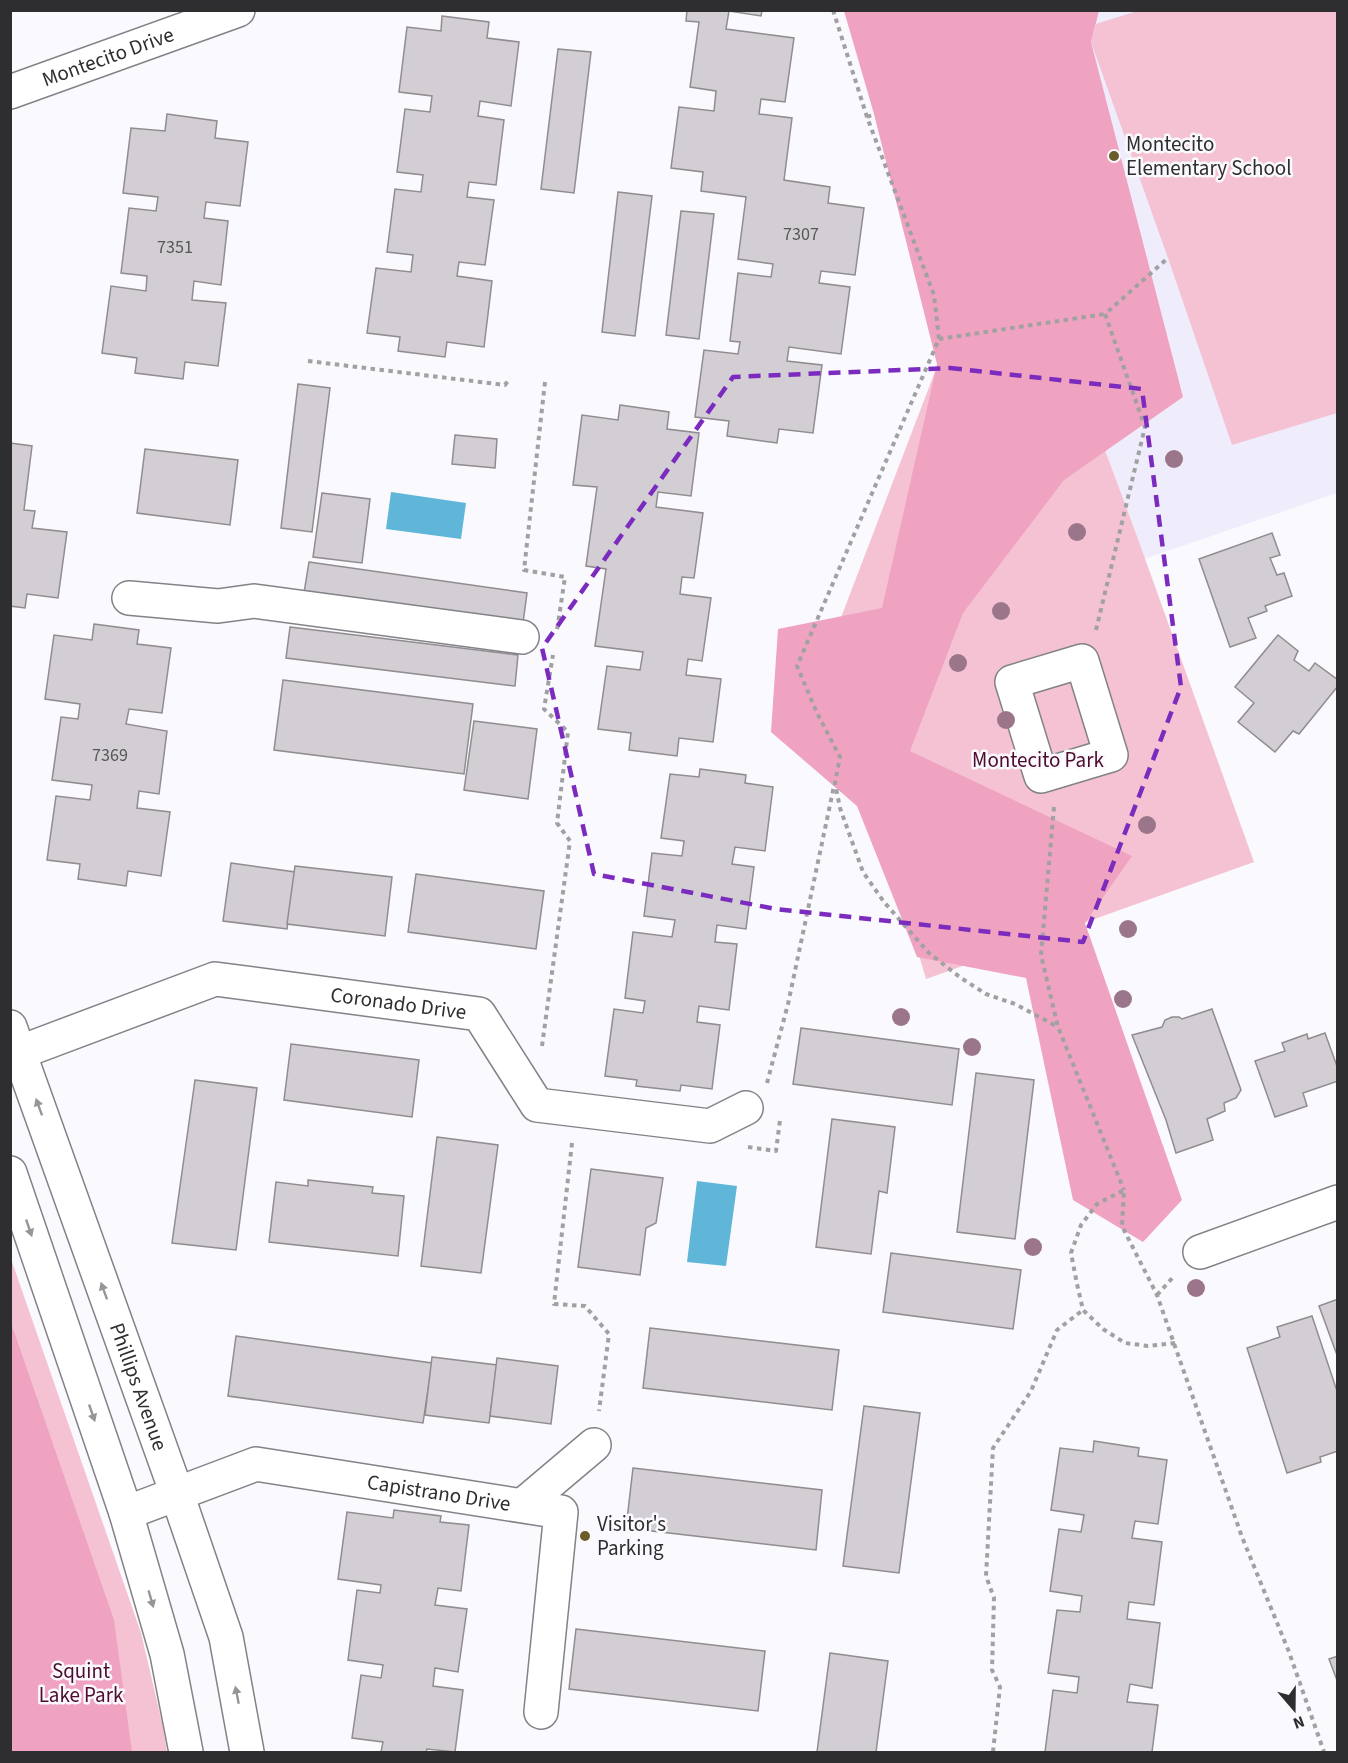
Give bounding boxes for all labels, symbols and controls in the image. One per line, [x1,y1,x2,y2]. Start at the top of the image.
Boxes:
street label: Montecito Drive [38,19,178,94]
place label: Montecito Elementary School [1126,129,1292,183]
marker: Montecito Elementary School [1107,149,1121,163]
house number: 7307 [783,222,819,247]
house number: 7351 [157,235,193,260]
house number: 7369 [92,743,128,768]
park label: Montecito Park [972,745,1104,775]
street label: Coronado Drive [329,979,468,1027]
one-way arrow [33,1098,43,1116]
one-way arrow [25,1219,35,1237]
one-way arrow [99,1282,109,1300]
street label: Phillips Avenue [102,1319,175,1455]
one-way arrow [87,1404,97,1422]
street label: Capistrano Drive [365,1467,513,1519]
place label: Visitor's Parking [597,1509,666,1563]
marker: Visitor's Parking [578,1529,592,1543]
one-way arrow [147,1590,156,1608]
park label: Squint Lake Park [39,1656,124,1710]
north arrow [1264,1679,1324,1739]
one-way arrow [232,1685,241,1704]
text: N [1290,1710,1308,1734]

